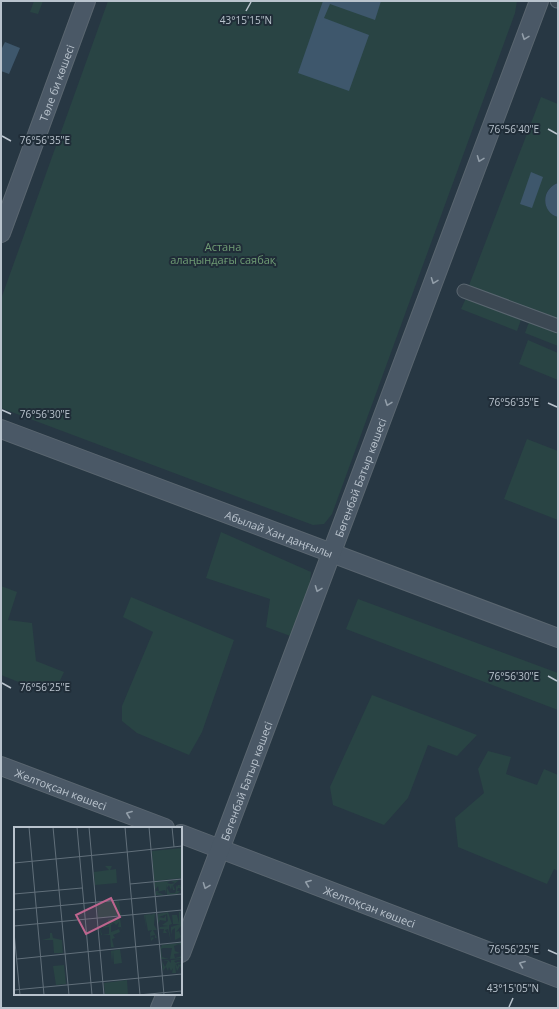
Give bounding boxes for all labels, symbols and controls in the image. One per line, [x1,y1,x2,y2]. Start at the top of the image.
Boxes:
text: 43°15'15"N [220,13,272,27]
one-way arrow [521,34,530,41]
street label: Төле би көшесі [35,42,77,123]
text: 76°56'40"E [489,122,539,136]
text: 76°56'35"E [20,133,70,147]
one-way arrow [476,156,484,163]
park label: Астана алаңындағы саябақ [170,239,276,267]
one-way arrow [430,277,438,284]
text: 76°56'35"E [489,395,539,409]
one-way arrow [385,399,393,406]
text: 76°56'30"E [20,407,70,421]
street label: Бөгенбай Батыр көшесі [331,416,389,539]
street label: Абылай Хан даңғылы [223,506,335,560]
one-way arrow [314,585,322,592]
text: 76°56'30"E [489,669,539,683]
text: 76°56'25"E [20,680,70,694]
street label: Бөгенбай Батыр көшесі [217,719,275,843]
street label: Желтоқсан көшесі [13,764,109,813]
one-way arrow [125,811,132,819]
inset map [14,827,182,995]
one-way arrow [305,879,312,887]
one-way arrow [203,882,211,889]
street label: Желтоқсан көшесі [322,882,418,930]
text: 76°56'25"E [489,942,539,956]
one-way arrow [518,960,525,968]
text: 43°15'05"N [487,981,539,995]

